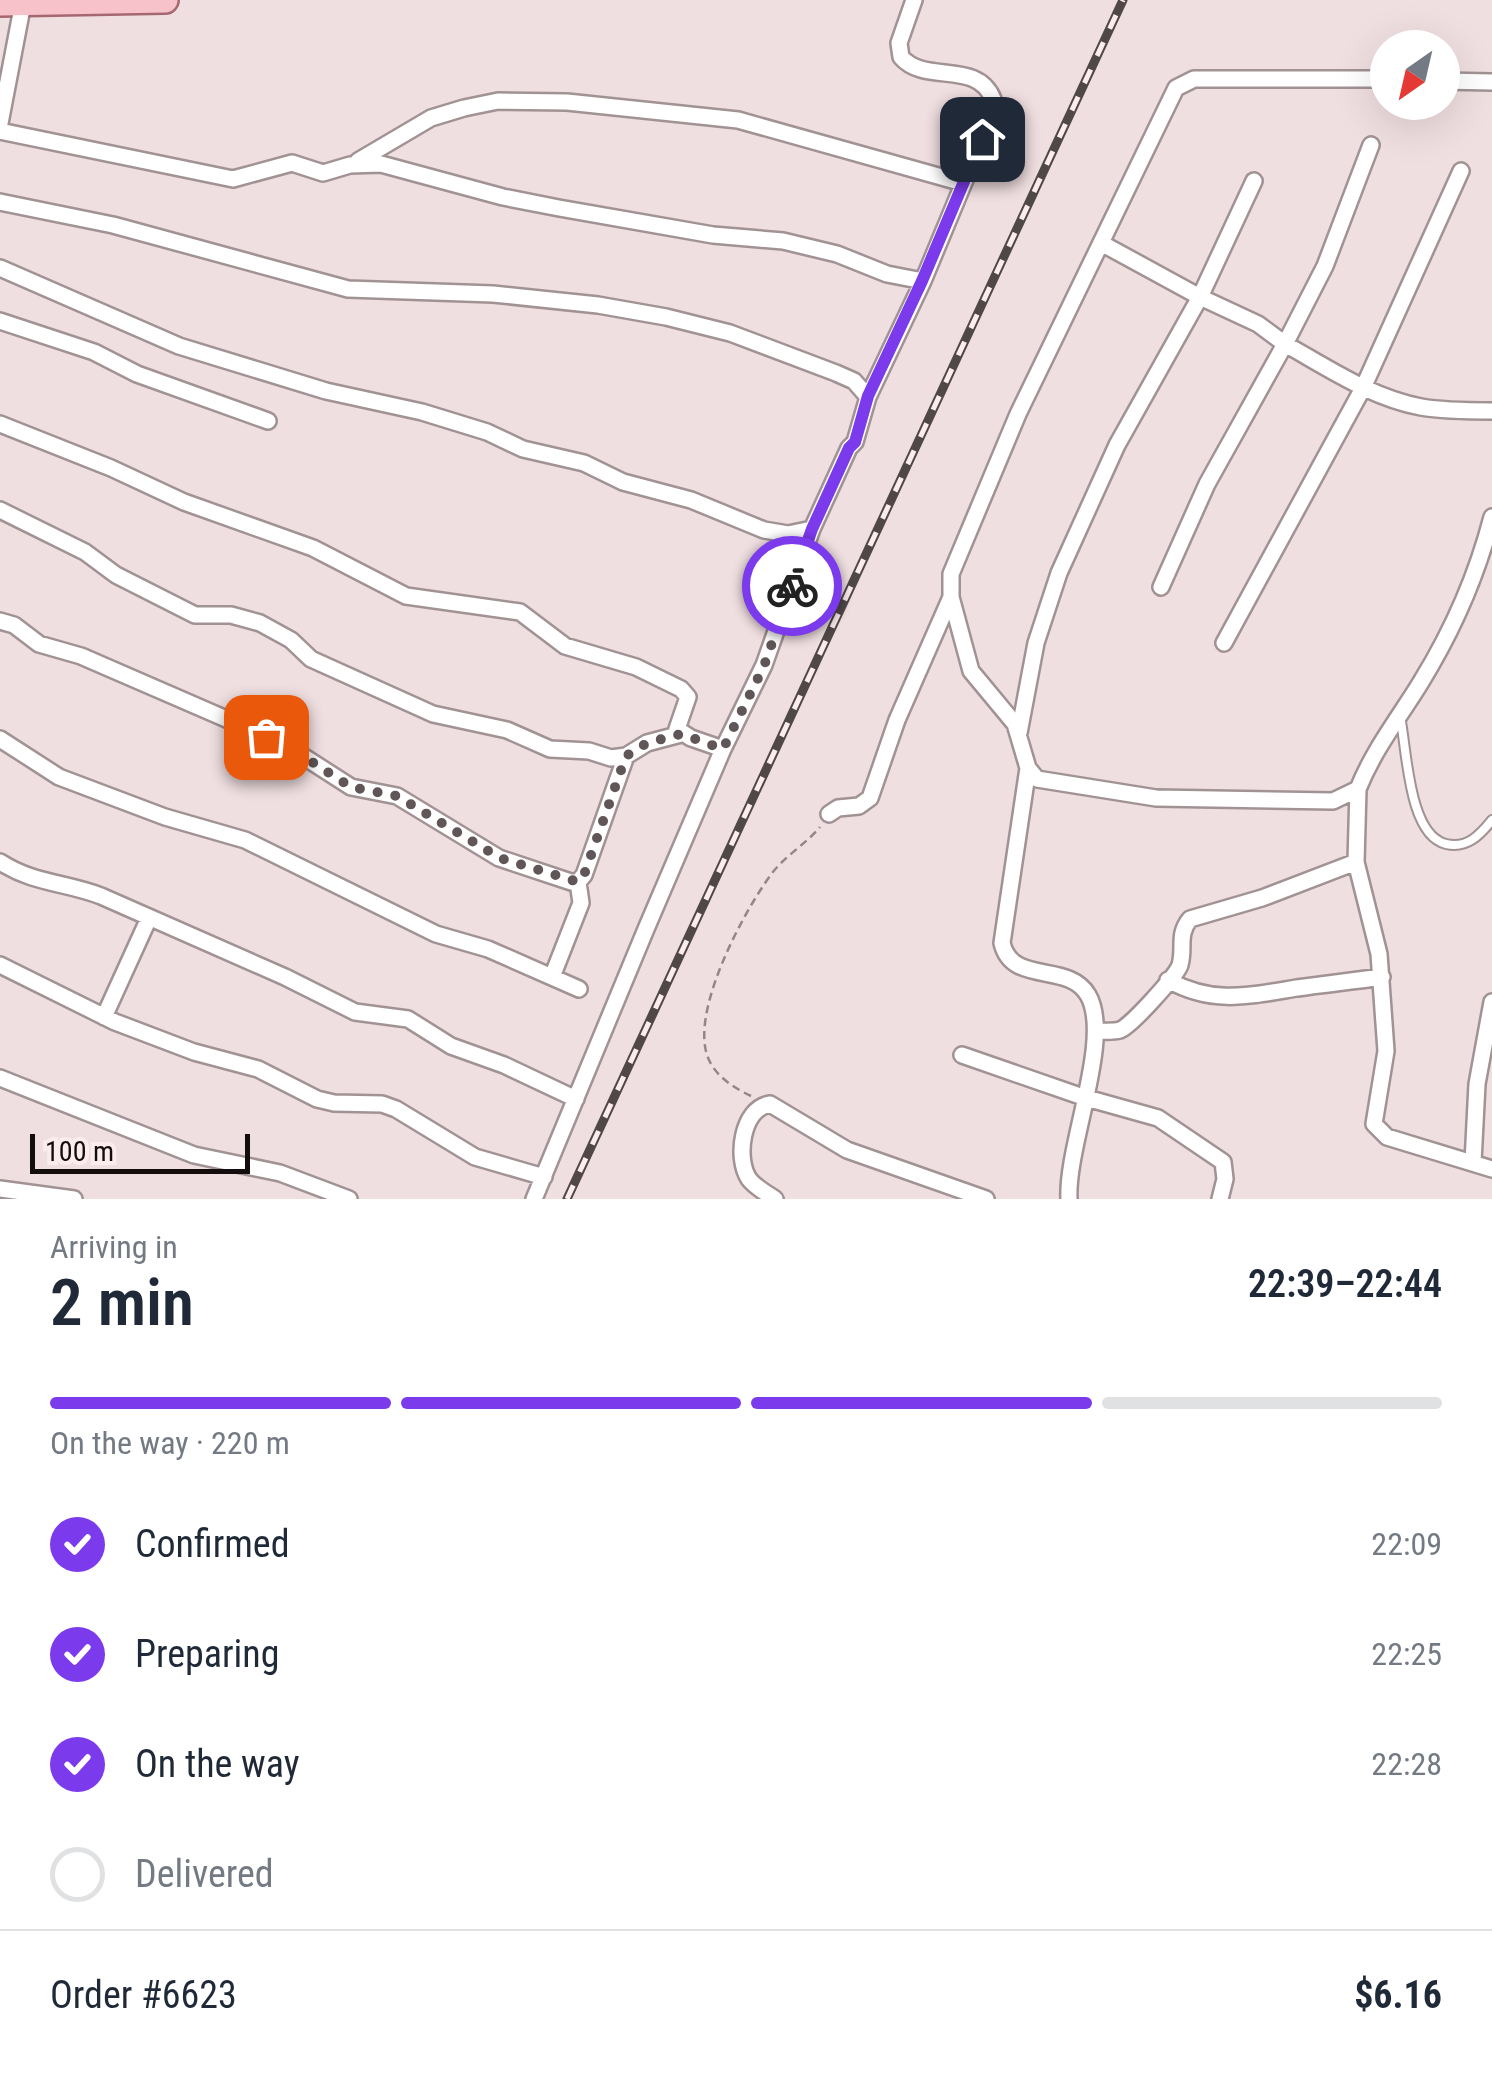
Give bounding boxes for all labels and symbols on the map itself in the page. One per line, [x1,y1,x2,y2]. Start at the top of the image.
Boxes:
north arrow [1370,30,1460,120]
pin [940,97,1025,182]
courier [742,536,842,636]
pin [224,695,309,780]
scale bar [30,1129,250,1174]

